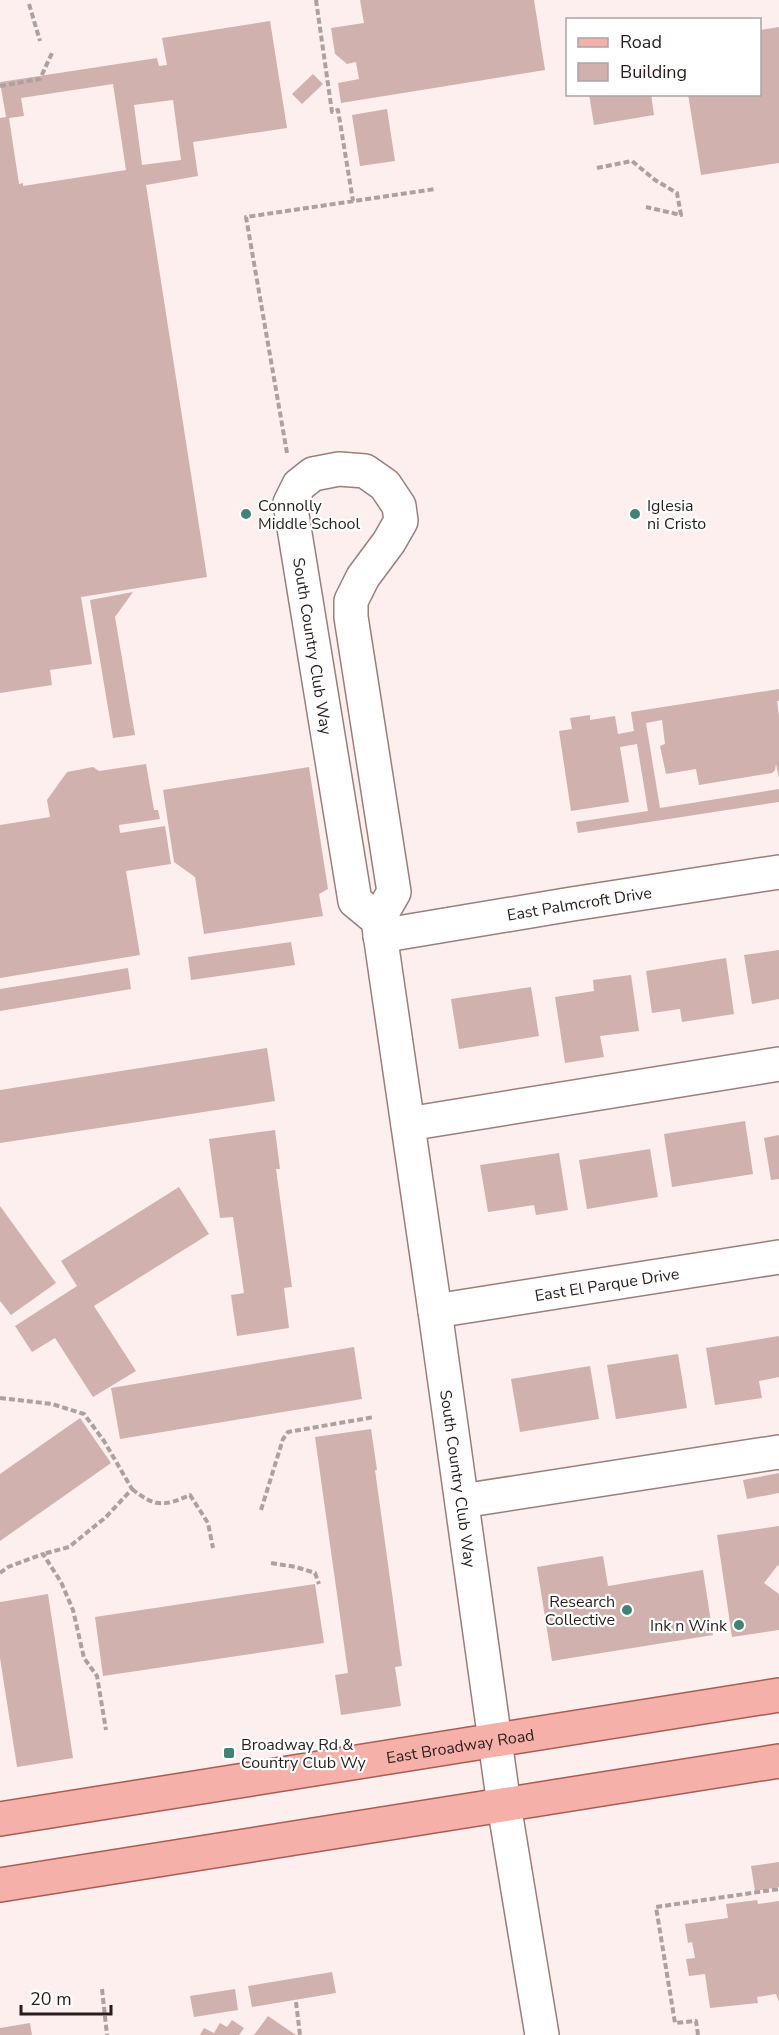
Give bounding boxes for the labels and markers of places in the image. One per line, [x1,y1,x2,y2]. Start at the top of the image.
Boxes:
place label: Connolly Middle School [258,495,360,535]
place label: Iglesia ni Cristo [647,495,706,535]
marker: Connolly Middle School [239,507,253,521]
marker: Iglesia ni Cristo [628,507,642,521]
place label: Research Collective [545,1591,615,1631]
marker: Research Collective [620,1603,634,1617]
place label: Ink n Wink [650,1615,728,1637]
marker: Ink n Wink [732,1618,746,1632]
place label: Broadway Rd & Country Club Wy [241,1734,366,1774]
marker: Broadway Rd & Country Club Wy [222,1746,236,1760]

